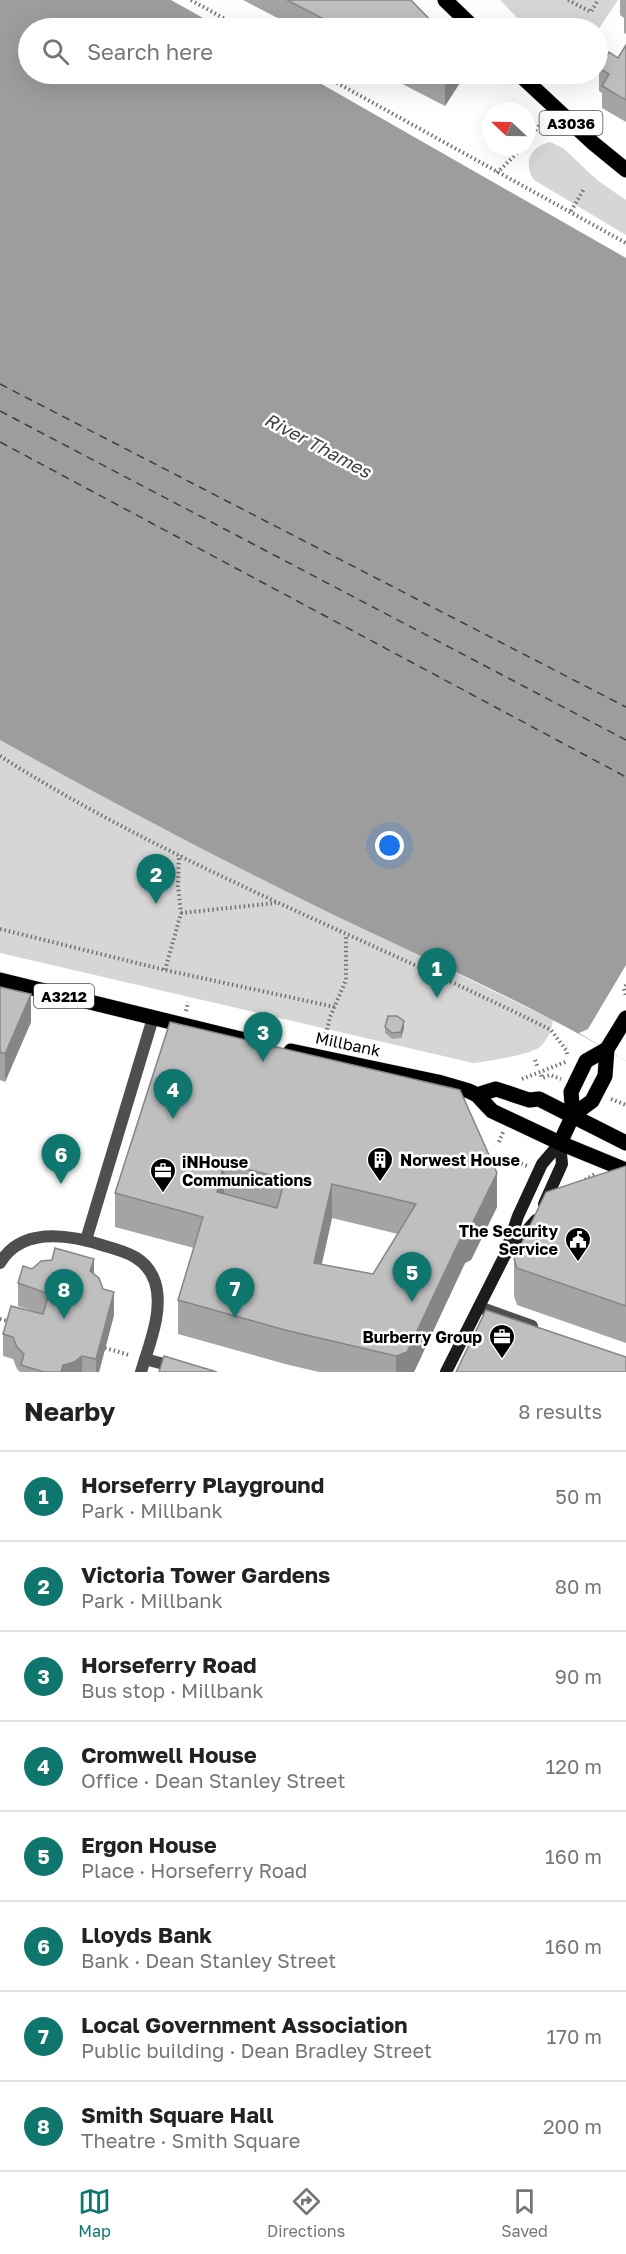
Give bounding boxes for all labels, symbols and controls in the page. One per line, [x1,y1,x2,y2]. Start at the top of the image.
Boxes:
search box [18,18,608,84]
icon: search [39,35,72,68]
text: Search here [87,38,213,65]
north arrow [482,102,536,156]
road number: A3036 [540,111,602,135]
water label: River Thames [261,408,376,483]
your location [375,831,404,860]
pin: 2 [136,854,176,904]
pin: 1 [418,948,456,998]
road number: A3212 [34,984,94,1008]
pin: 3 [244,1012,282,1062]
street label: Millbank [314,1027,382,1061]
pin: 4 [154,1070,192,1119]
pin: 6 [42,1134,80,1184]
building icon: Norwest House [365,1145,395,1183]
place label: Norwest House [400,1150,520,1170]
place label: iNHouse Communications [182,1152,312,1190]
office icon: iNHouse Communications [148,1156,178,1194]
place label: The Security Service [459,1221,558,1259]
public building icon: The Security Service [563,1225,593,1263]
pin: 5 [392,1252,432,1302]
pin: 7 [216,1268,254,1318]
pin: 8 [44,1270,84,1319]
office icon: Burberry Group [487,1322,517,1360]
place label: Burberry Group [362,1327,482,1347]
text: Nearby [24,1396,115,1427]
text: 8 results [518,1399,602,1423]
text: Horseferry Playground [81,1471,324,1498]
text: 1 [38,1484,49,1508]
text: 50 m [555,1484,602,1508]
text: Park · Millbank [81,1498,223,1522]
text: Victoria Tower Gardens [81,1561,330,1588]
text: 2 [37,1574,50,1598]
text: 80 m [555,1574,602,1598]
text: Park · Millbank [81,1588,223,1612]
text: Horseferry Road [81,1651,256,1678]
text: 3 [37,1664,50,1688]
text: 90 m [555,1664,602,1688]
text: Bus stop · Millbank [81,1678,264,1702]
text: Cromwell House [81,1741,257,1768]
text: 4 [37,1754,50,1778]
text: 120 m [546,1754,602,1778]
text: Office · Dean Stanley Street [81,1768,345,1792]
text: Ergon House [81,1831,217,1858]
text: 5 [37,1844,50,1868]
text: 160 m [545,1844,602,1868]
text: Place · Horseferry Road [81,1858,307,1882]
text: Lloyds Bank [81,1921,212,1948]
text: 6 [37,1934,50,1958]
text: 160 m [545,1934,602,1958]
text: Bank · Dean Stanley Street [81,1948,336,1972]
text: Local Government Association [81,2011,408,2038]
text: 7 [38,2024,49,2048]
text: 170 m [547,2024,602,2048]
text: Public building · Dean Bradley Street [81,2038,432,2062]
text: Smith Square Hall [81,2101,274,2128]
text: 8 [37,2114,50,2138]
text: 200 m [543,2114,602,2138]
text: Theatre · Smith Square [81,2128,300,2152]
tab: Map [78,2185,111,2241]
tab: Directions [267,2185,345,2241]
tab: Saved [501,2185,548,2241]

